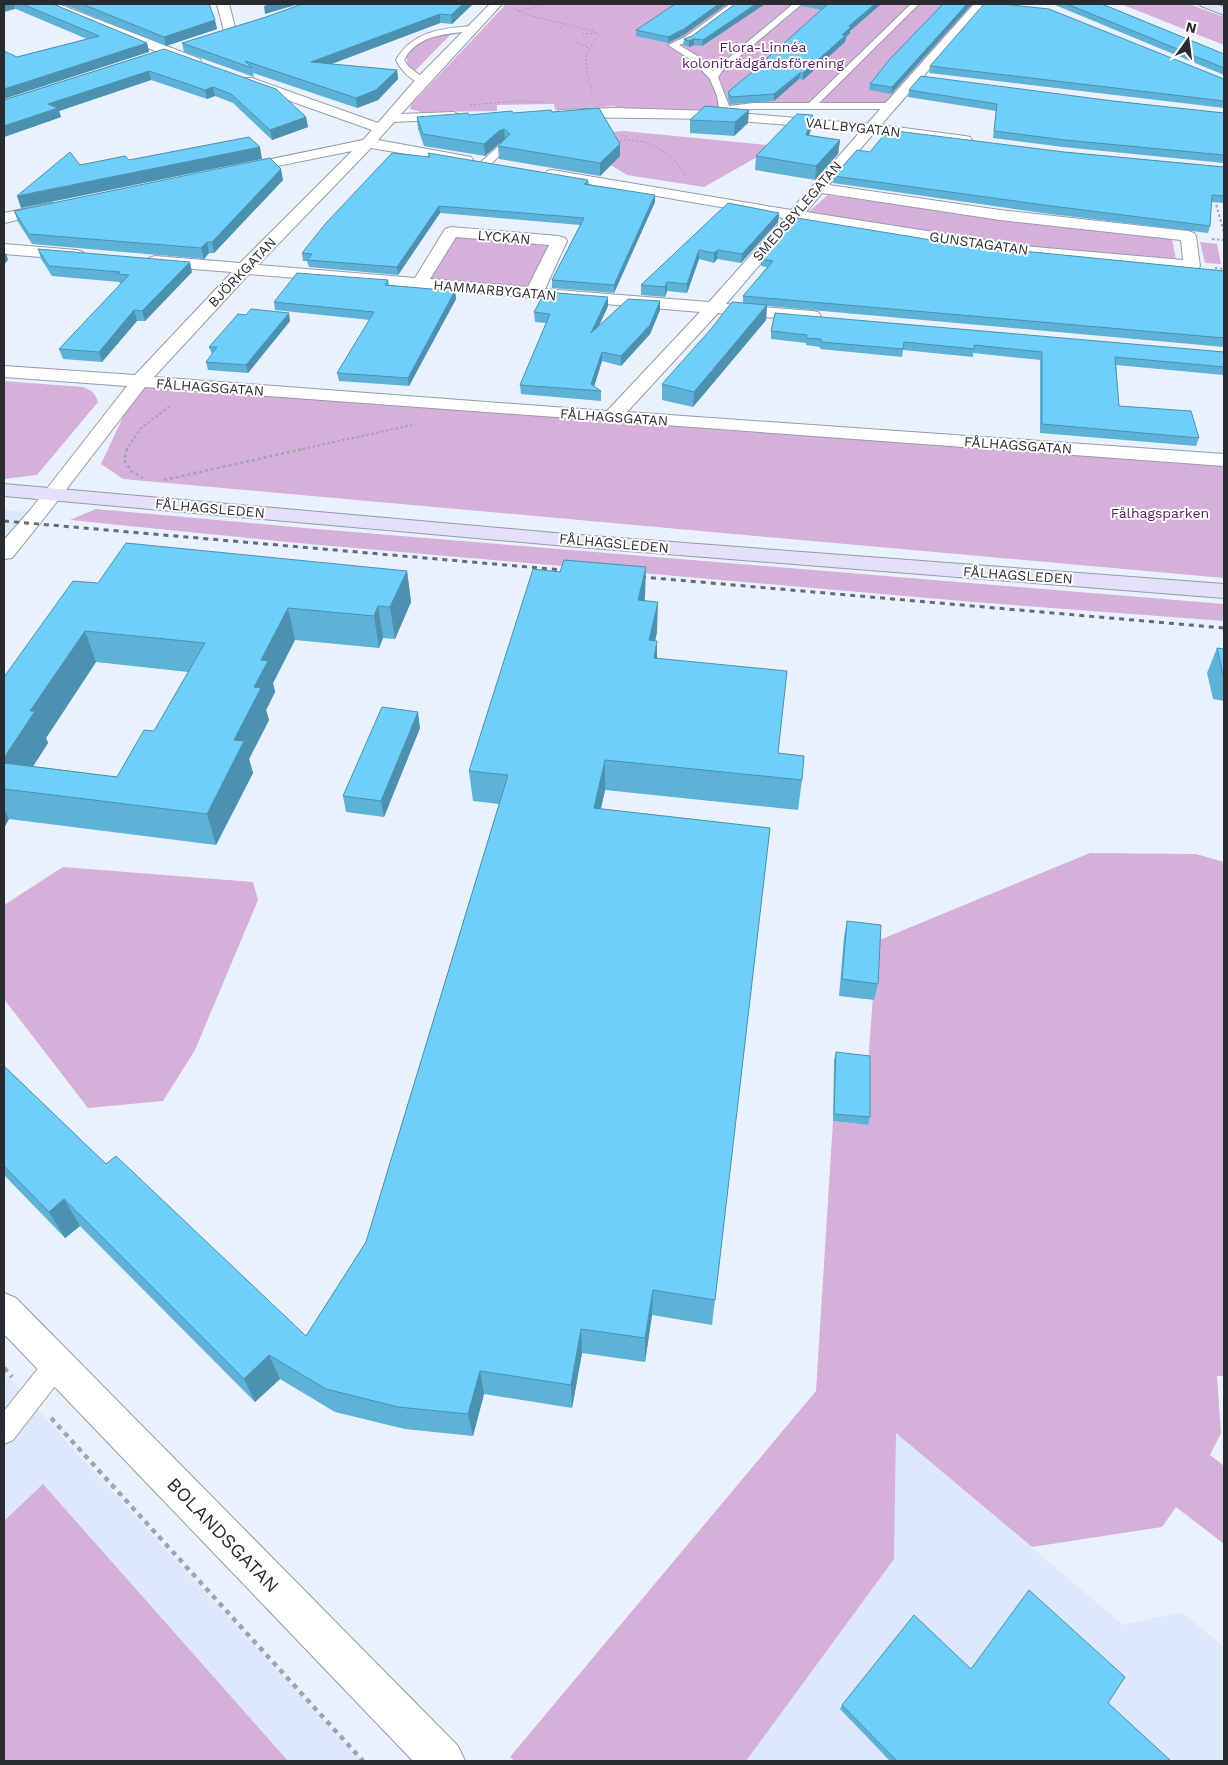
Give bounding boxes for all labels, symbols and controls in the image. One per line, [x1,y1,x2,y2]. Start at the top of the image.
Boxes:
north arrow [1163,15,1213,65]
text: N [1184,18,1198,36]
park label: Flora-Linnéa koloniträdgårdsförening [682,39,845,71]
street label: VALLBYGATAN [805,114,901,140]
street label: SMEDSBYLEGATAN [749,158,845,264]
street label: LYCKAN [477,227,531,247]
street label: GUNSTAGATAN [928,228,1030,258]
street label: BJÖRKGATAN [205,234,279,310]
street label: HAMMARBYGATAN [433,277,557,303]
street label: FÅLHAGSGATAN [155,375,265,399]
street label: FÅLHAGSGATAN [559,405,669,429]
street label: FÅLHAGSGATAN [963,433,1073,457]
street label: FÅLHAGSLEDEN [154,495,266,521]
park label: Fålhagsparken [1111,505,1209,521]
street label: FÅLHAGSLEDEN [558,530,670,556]
street label: FÅLHAGSLEDEN [963,563,1073,587]
street label: BOLANDSGATAN [162,1473,284,1597]

